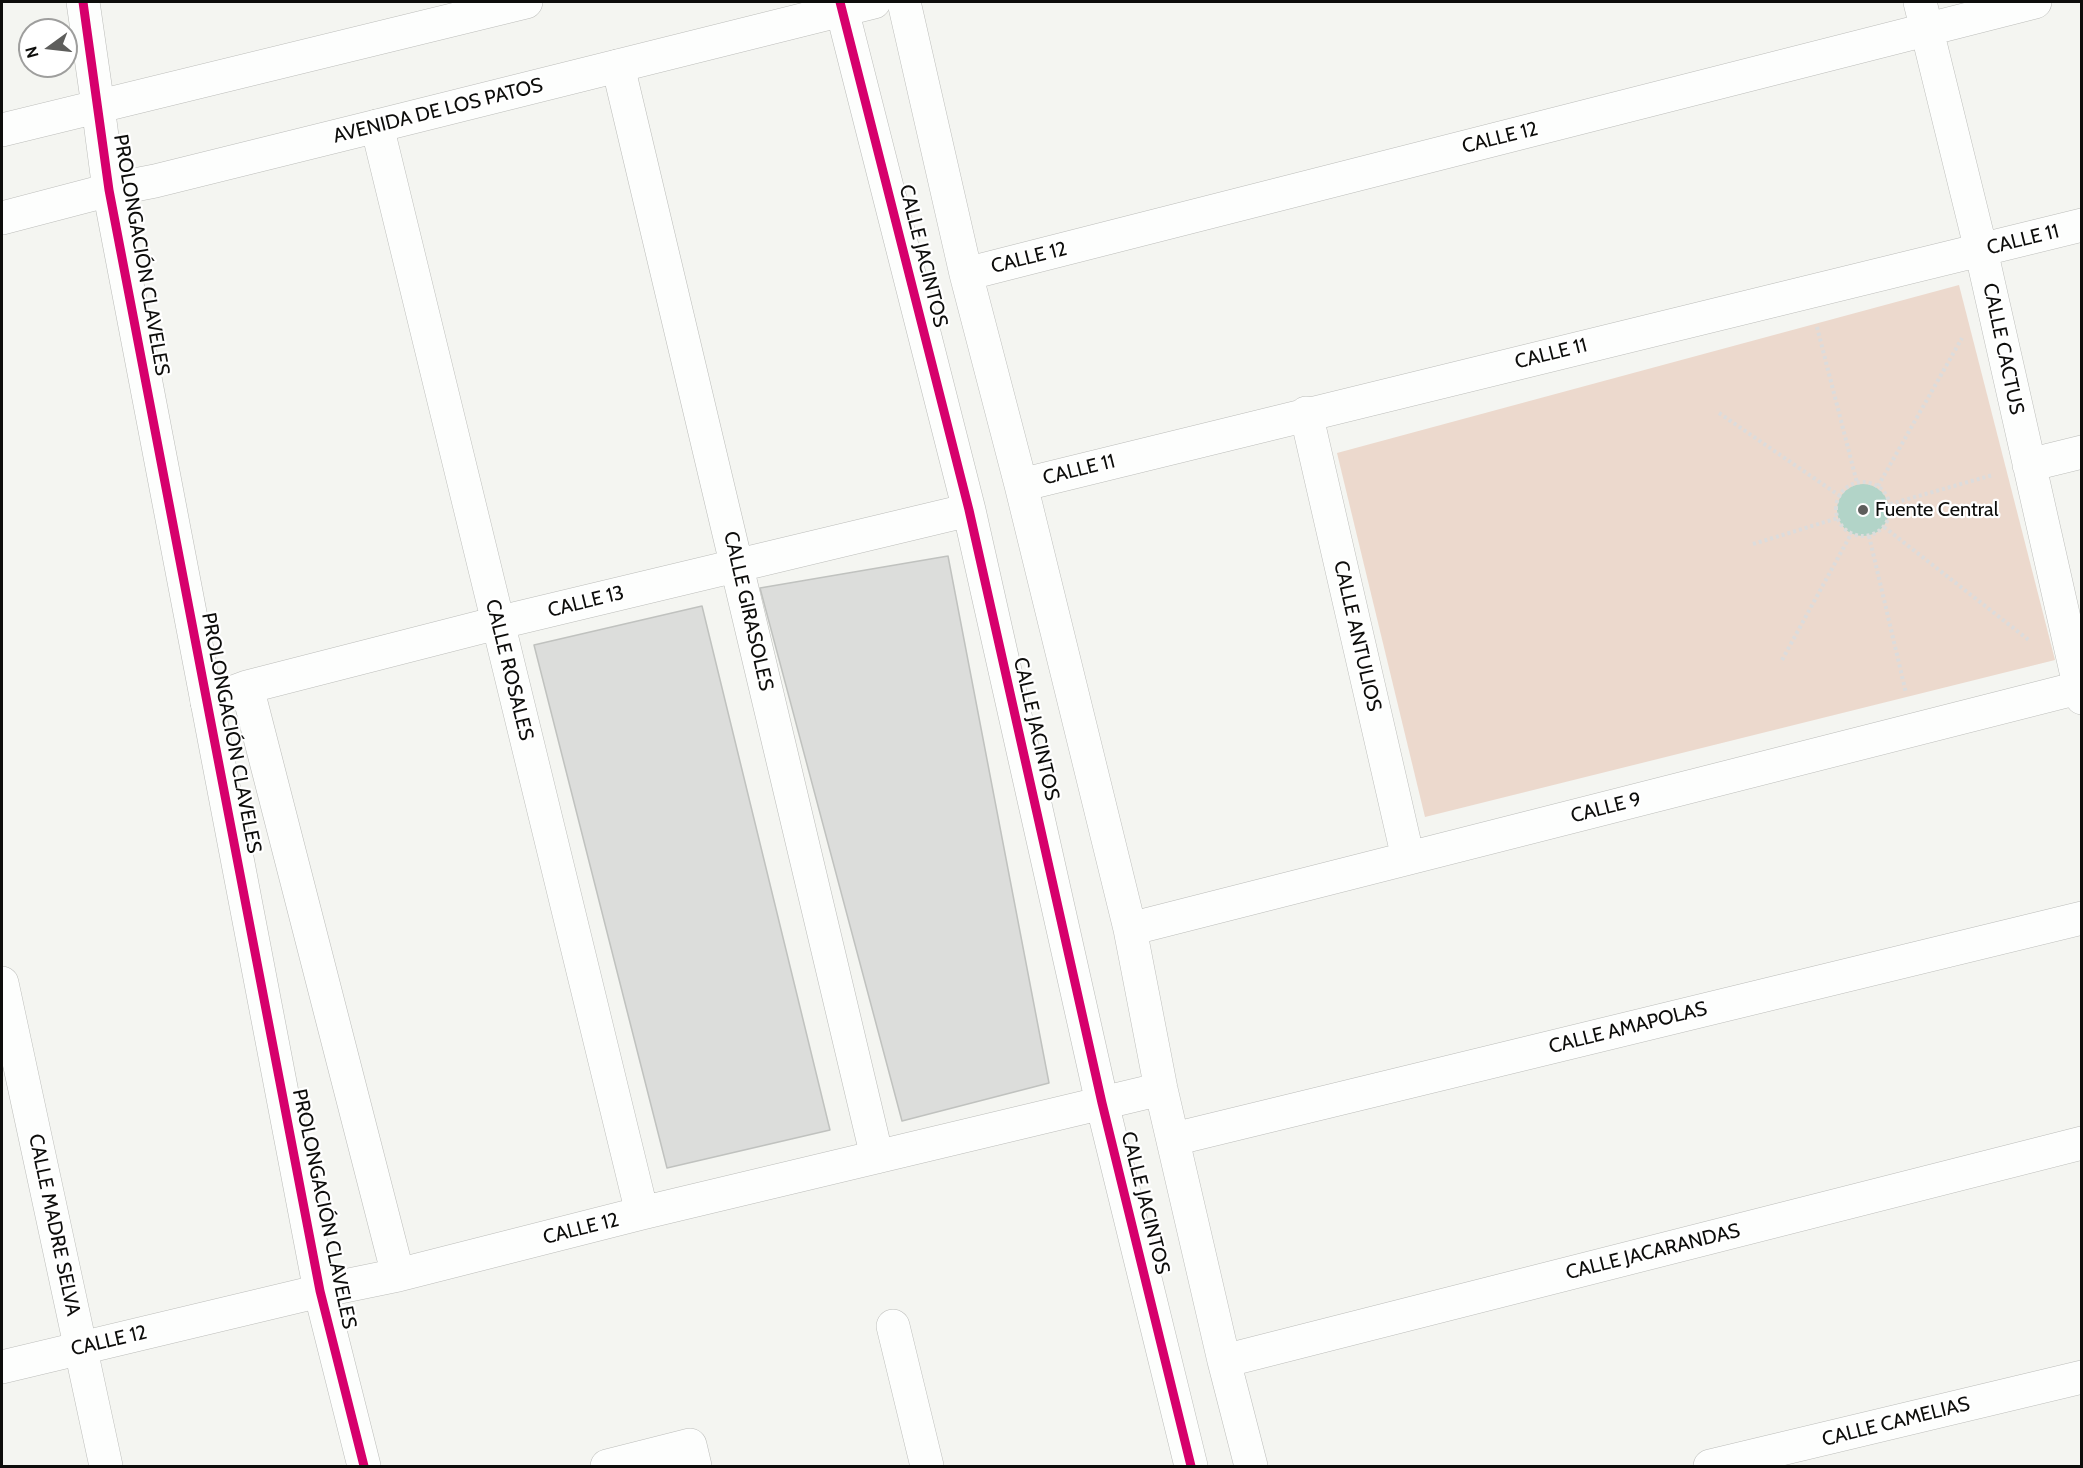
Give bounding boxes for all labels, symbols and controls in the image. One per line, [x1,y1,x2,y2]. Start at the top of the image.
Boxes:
north arrow [18,18,78,78]
text: N [21,44,43,60]
street label: AVENIDA DE LOS PATOS [331,73,545,149]
street label: CALLE 12 [1460,117,1540,159]
street label: PROLONGACIÓN CLAVELES [108,132,174,378]
street label: CALLE JACINTOS [894,182,952,330]
street label: CALLE 11 [1985,219,2061,261]
street label: CALLE 12 [989,237,1069,279]
street label: CALLE CACTUS [1977,281,2029,417]
street label: CALLE 11 [1513,333,1589,375]
street label: CALLE 11 [1041,449,1117,491]
place label: Fuente Central [1875,498,1998,522]
marker: Fuente Central [1856,503,1870,517]
street label: CALLE GIRASOLES [718,529,778,693]
street label: CALLE ANTULIOS [1328,558,1386,714]
street label: CALLE 13 [545,581,627,623]
street label: CALLE ROSALES [480,597,538,743]
street label: PROLONGACIÓN CLAVELES [196,611,266,855]
street label: CALLE JACINTOS [1008,655,1064,803]
street label: CALLE 9 [1568,788,1644,828]
street label: CALLE AMAPOLAS [1547,997,1709,1059]
street label: PROLONGACIÓN CLAVELES [287,1087,361,1331]
street label: CALLE JACINTOS [1116,1129,1174,1277]
street label: CALLE MADRE SELVA [23,1132,85,1318]
street label: CALLE 12 [541,1208,621,1250]
street label: CALLE JACARANDAS [1563,1219,1743,1285]
street label: CALLE 12 [69,1321,149,1361]
street label: CALLE CAMELIAS [1820,1392,1972,1452]

